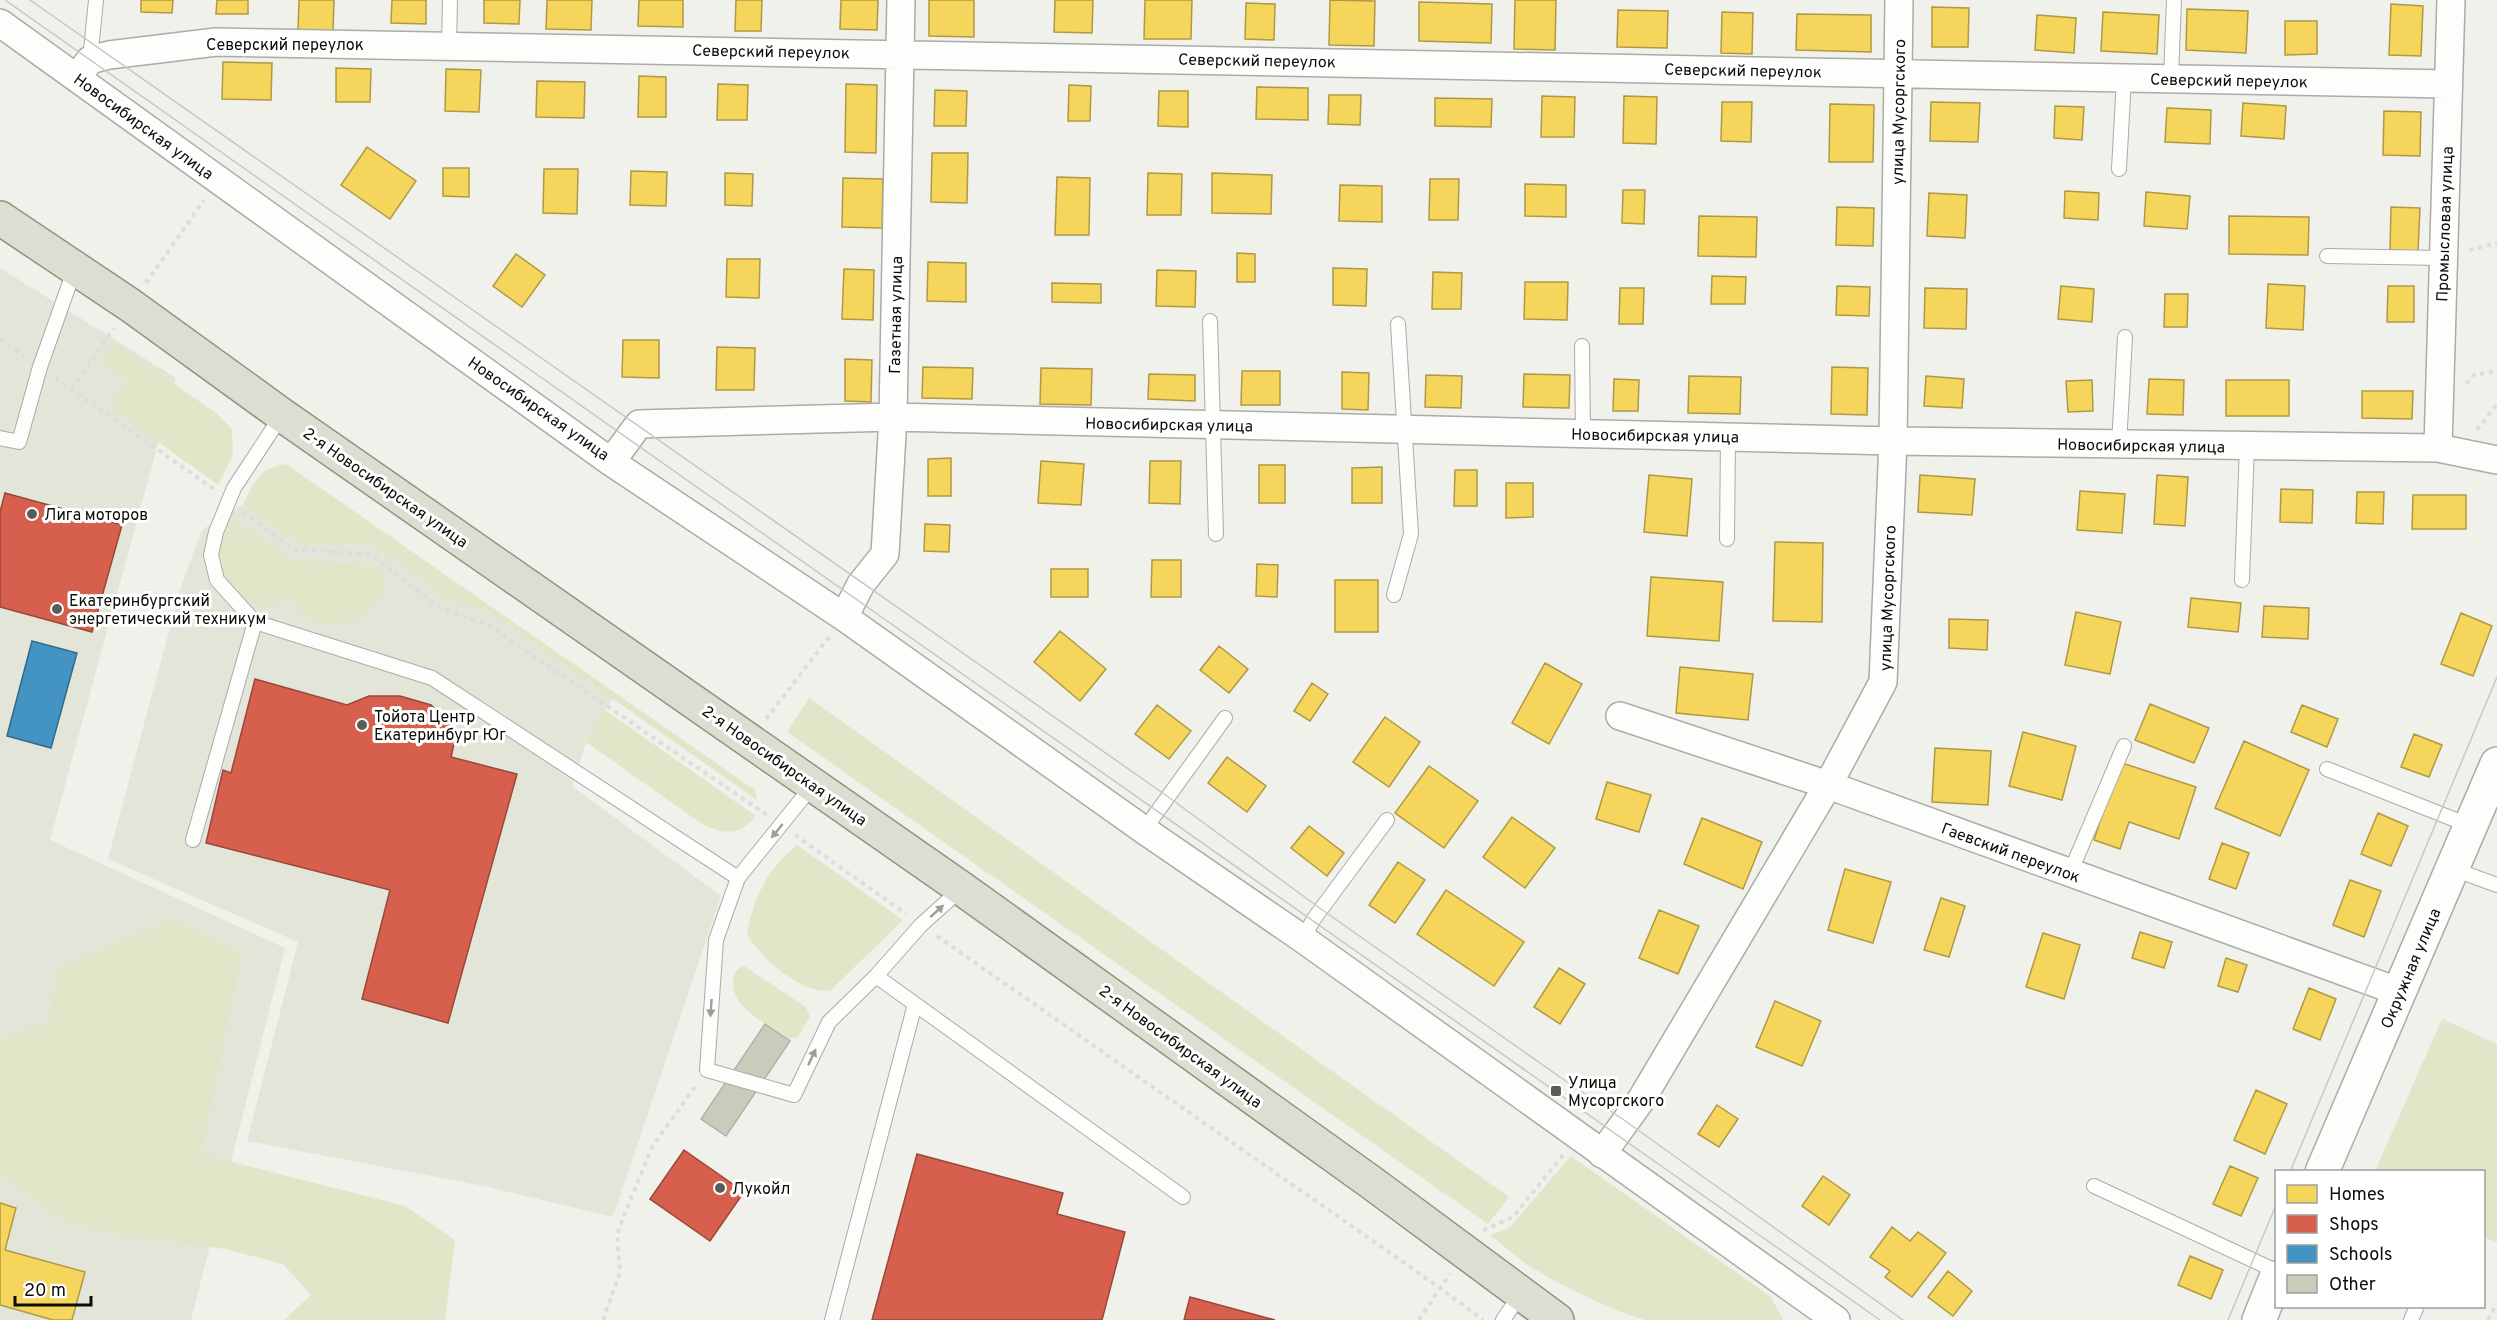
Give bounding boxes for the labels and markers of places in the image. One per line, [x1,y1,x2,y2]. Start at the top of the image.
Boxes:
place label: Лига моторов [44,506,148,526]
marker: Лига моторов [25,507,39,521]
place label: Екатеринбургский энергетический техникум [69,592,266,630]
marker: Екатеринбургский энергетический техникум [50,602,64,616]
place label: Тойота Центр Екатеринбург Юг [374,708,506,746]
marker: Тойота Центр Екатеринбург Юг [355,718,369,732]
place label: Улица Мусоргского [1568,1074,1664,1112]
marker: Улица Мусоргского [1549,1084,1563,1098]
place label: Лукойл [732,1180,790,1200]
marker: Лукойл [713,1181,727,1195]

